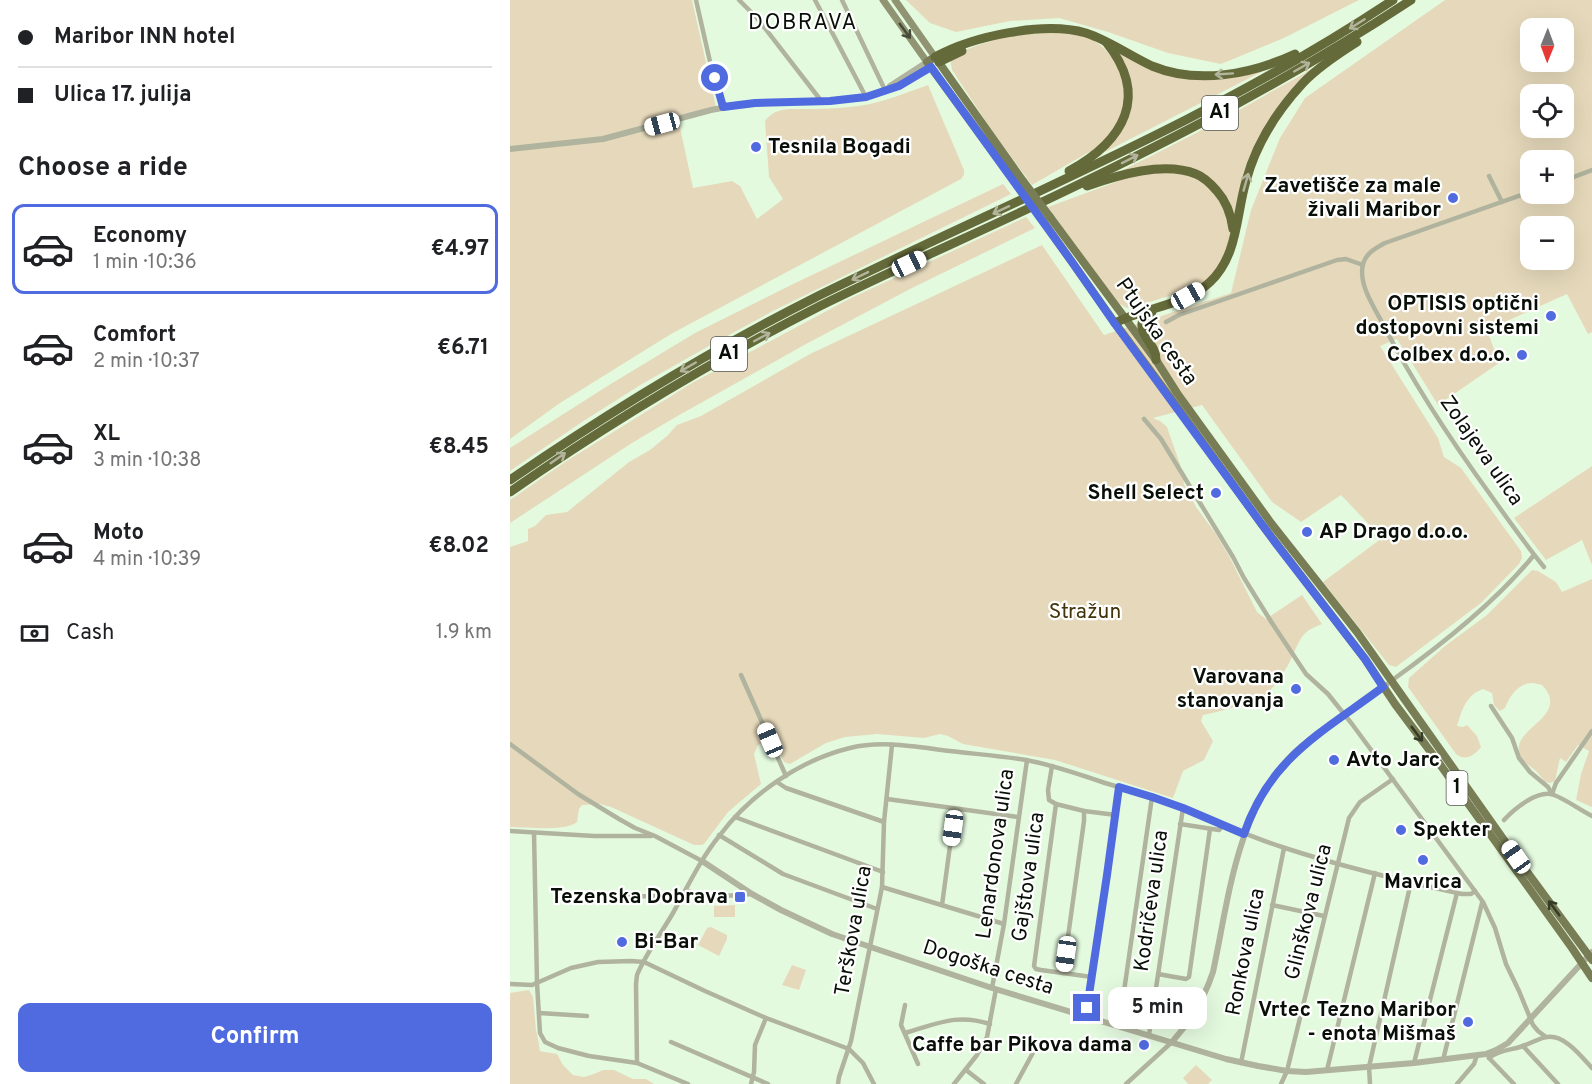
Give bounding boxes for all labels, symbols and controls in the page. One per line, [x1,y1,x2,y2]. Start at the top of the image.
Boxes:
district label: DOBRAVA [748,10,858,37]
one-way arrow [1349,18,1366,30]
north arrow [1520,18,1574,72]
map controls [1520,18,1574,270]
one-way arrow [899,22,911,38]
text: Maribor INN hotel [54,24,235,51]
one-way arrow [1293,61,1310,73]
route start [701,64,728,91]
one-way arrow [1215,69,1235,80]
text: Ulica 17. julija [54,82,191,109]
button: locate [1520,84,1574,138]
road number: A1 [1202,96,1238,130]
car [642,111,682,137]
place label: Tesnila Bogadi [768,134,911,161]
marker: Tesnila Bogadi [749,140,763,154]
button: + [1520,150,1574,204]
text: Choose a ride [18,151,188,185]
one-way arrow [1121,152,1139,164]
one-way arrow [1241,173,1252,192]
place label: Zavetišče za male živali Maribor [1264,173,1441,224]
marker: Zavetišče za male živali Maribor [1446,191,1460,205]
one-way arrow [992,205,1010,217]
button: − [1520,216,1574,270]
icon: car [21,222,75,276]
text: Economy [93,223,187,250]
text: €4.97 [431,236,489,263]
car [889,248,929,280]
text: 1 min · 10:36 [93,250,197,276]
one-way arrow [852,271,870,282]
street label: Ptujska cesta [1109,273,1203,391]
car [1168,279,1208,313]
place label: OPTISIS optični dostopovni sistemi [1355,291,1539,342]
marker: OPTISIS optični dostopovni sistemi [1544,309,1558,323]
icon: car [21,321,75,375]
text: Comfort [93,322,176,349]
one-way arrow [752,331,770,342]
text: €6.71 [437,335,489,362]
road number: A1 [711,337,747,371]
place label: Colbex d.o.o. [1387,342,1510,369]
marker: Colbex d.o.o. [1515,348,1529,362]
text: 2 min · 10:37 [93,349,200,375]
one-way arrow [680,361,697,373]
street label: Zolajeva ulica [1433,391,1529,511]
icon: car [21,420,75,474]
text: XL [93,421,120,448]
text: €8.45 [429,434,489,461]
text: 3 min · 10:38 [93,448,201,474]
one-way arrow [549,452,566,464]
place label: Shell Select [1088,480,1204,507]
marker: Shell Select [1209,486,1223,500]
icon: car [21,519,75,573]
place label: AP Drago d.o.o. [1319,519,1468,546]
text: Moto [93,520,144,547]
marker: AP Drago d.o.o. [1300,525,1314,539]
text: €8.02 [428,533,489,560]
text: 4 min · 10:39 [93,547,201,573]
park label: Stražun [1049,599,1121,626]
icon: cash [18,617,51,650]
text: Cash [66,620,115,647]
text: 1.9 km [436,620,492,646]
place label: Varovana stanovanja [1177,664,1284,715]
marker: Varovana stanovanja [1289,682,1303,696]
car [755,720,785,760]
one-way arrow [1411,726,1424,742]
place label: Avto Jarc [1346,747,1440,774]
marker: Avto Jarc [1327,753,1341,767]
street label: Lenardonova ulica [971,767,1021,941]
road number: 1 [1446,771,1468,805]
car [942,809,964,847]
street label: Gajštova ulica [1007,810,1051,944]
place label: Spekter [1413,817,1490,844]
marker: Spekter [1394,823,1408,837]
street label: Kodričeva ulica [1129,829,1175,973]
car [1498,837,1534,877]
street label: Glinškova ulica [1279,841,1339,983]
marker: Mavrica [1416,853,1430,867]
street label: Terškova ulica [829,864,879,998]
place label: Mavrica [1384,869,1462,896]
place label: Tezenska Dobrava [550,884,728,911]
street label: Ronkova ulica [1220,886,1272,1018]
marker: Tezenska Dobrava [733,890,747,904]
one-way arrow [1548,900,1561,916]
place label: Bi-Bar [634,929,698,956]
street label: Dogoška cesta [919,934,1057,1002]
marker: Bi-Bar [615,935,629,949]
car [1055,935,1077,973]
callout: 5 min [1108,987,1207,1029]
route end [1073,994,1100,1021]
text: 5 min [1131,995,1184,1021]
place label: Vrtec Tezno Maribor - enota Mišmaš [1258,997,1456,1048]
button: Confirm [18,1003,492,1072]
marker: Vrtec Tezno Maribor - enota Mišmaš [1461,1015,1475,1029]
place label: Caffe bar Pikova dama [912,1032,1132,1059]
marker: Caffe bar Pikova dama [1137,1038,1151,1052]

